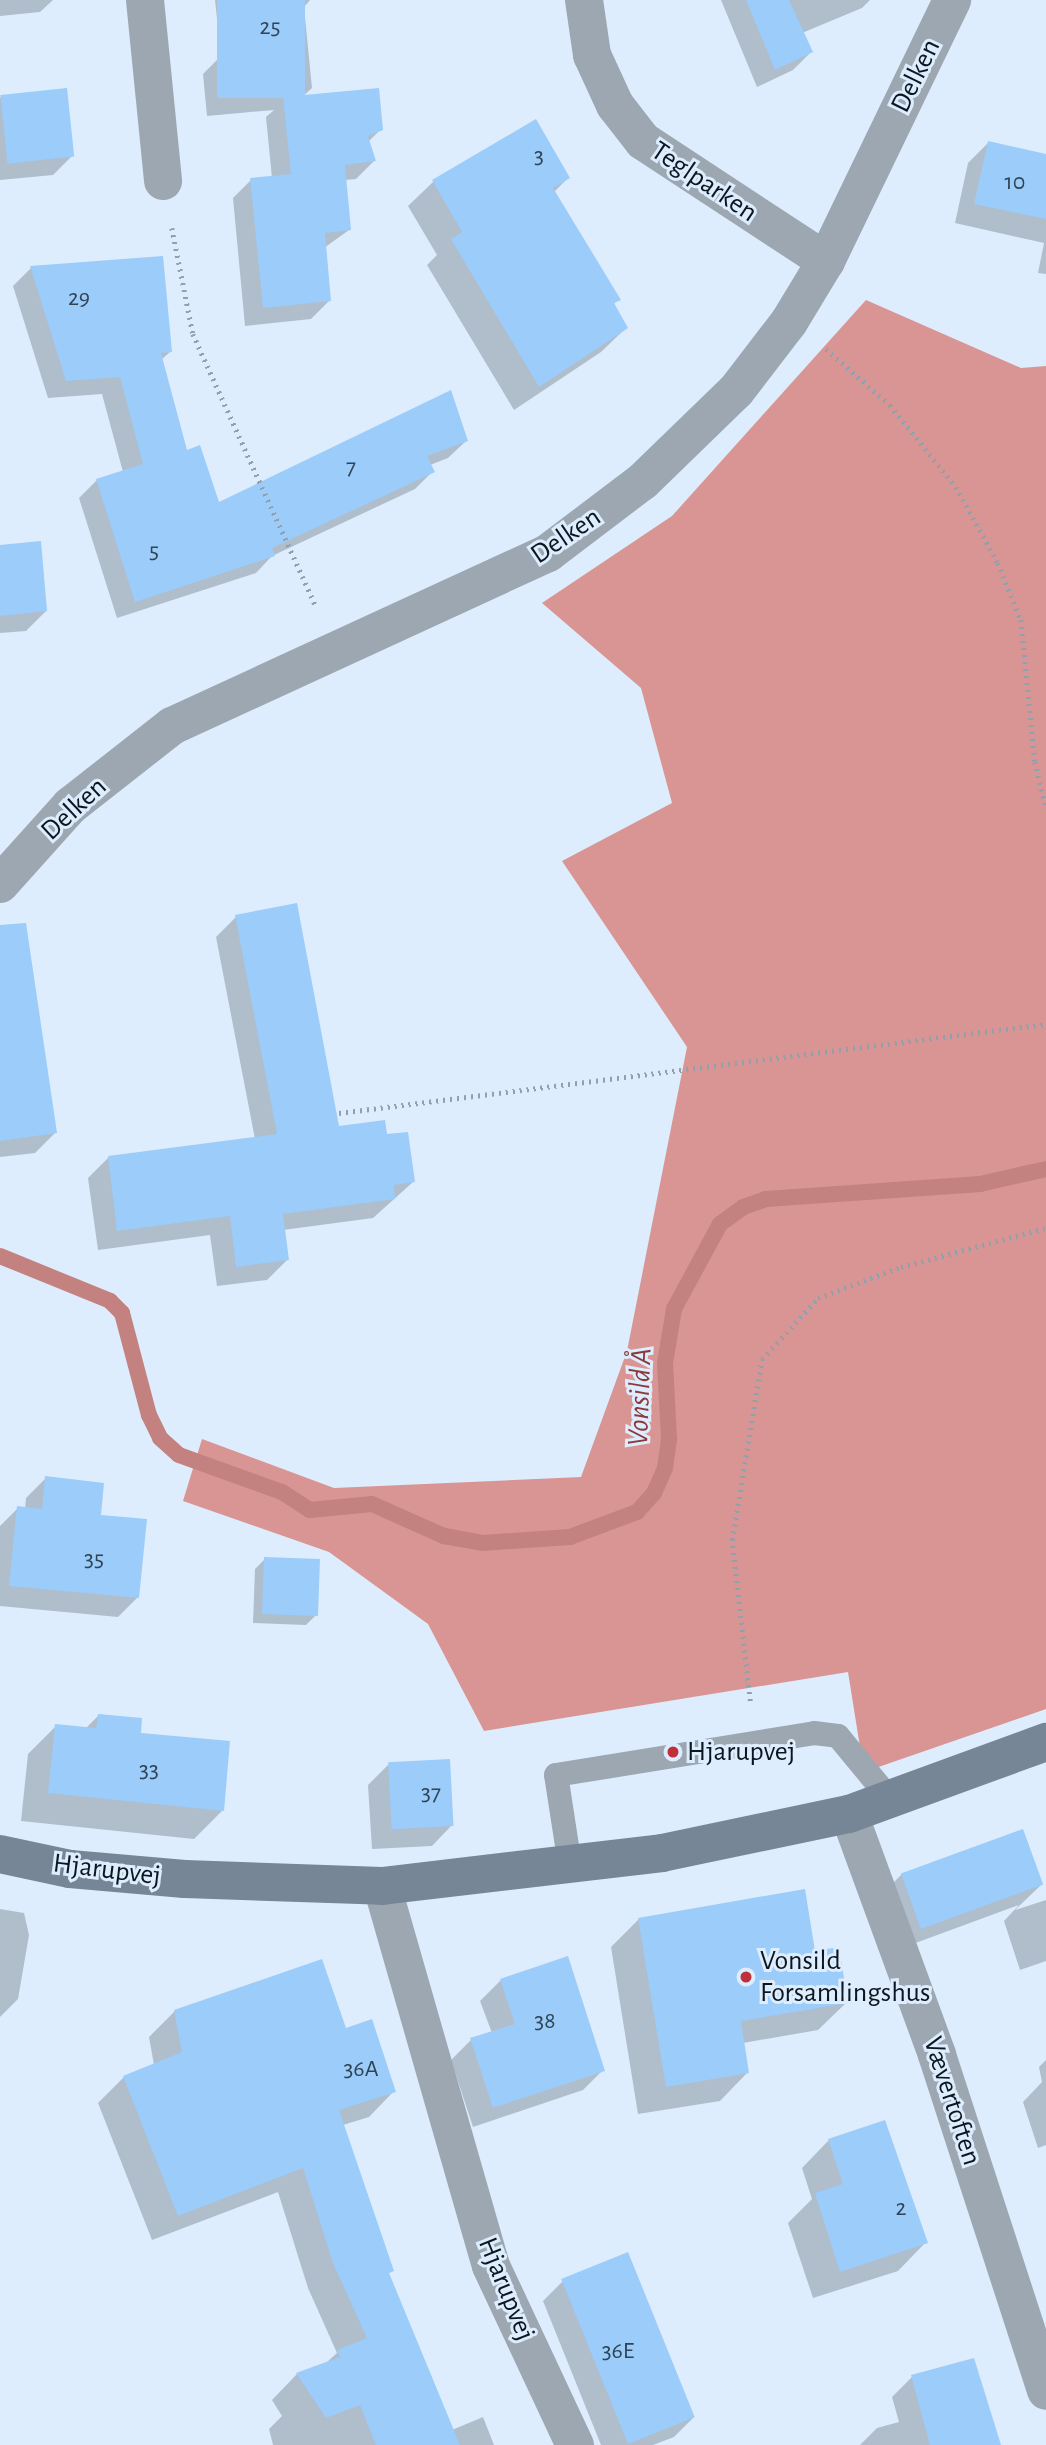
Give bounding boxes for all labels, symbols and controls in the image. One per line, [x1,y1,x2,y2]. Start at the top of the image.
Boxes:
house number: 25 [260,14,280,42]
street label: Delken [884,34,948,118]
street label: Teglparken [645,134,763,230]
house number: 3 [534,143,544,171]
house number: 10 [1005,169,1025,197]
house number: 29 [68,285,90,313]
house number: 7 [346,454,356,482]
street label: Delken [524,500,608,572]
house number: 5 [149,538,159,566]
street label: Delken [34,770,114,848]
water label: Vonsild Å [620,1347,660,1447]
house number: 35 [84,1546,104,1574]
place label: Hjarupvej [687,1735,795,1769]
marker: Hjarupvej [665,1744,681,1760]
house number: 33 [139,1757,159,1785]
house number: 37 [421,1780,441,1808]
street label: Hjarupvej [51,1847,163,1893]
place label: Vonsild Forsamlingshus [760,1944,930,2010]
marker: Vonsild Forsamlingshus [738,1969,754,1985]
house number: 38 [534,2008,556,2036]
street label: Vævertoften [915,2033,989,2169]
house number: 36A [343,2056,379,2084]
house number: 2 [896,2195,906,2223]
street label: Hjarupvej [470,2233,542,2345]
house number: 36E [602,2338,634,2366]

